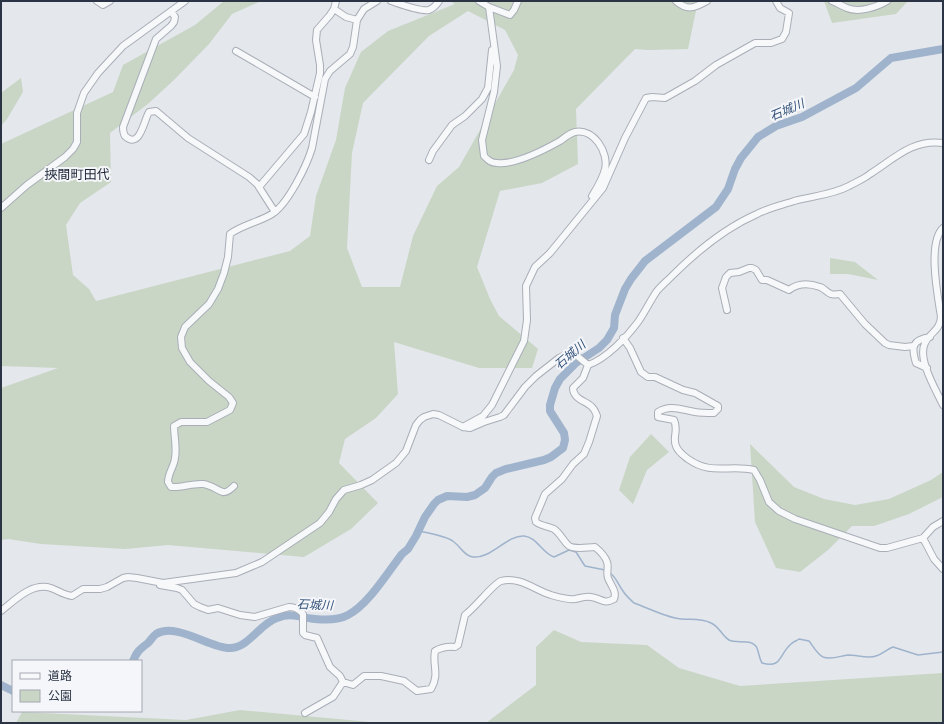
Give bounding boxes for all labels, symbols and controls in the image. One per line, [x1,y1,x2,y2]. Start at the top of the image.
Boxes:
water label: 石城川 [768,96,808,123]
district label: 挾間町田代 [44,167,110,182]
water label: 石城川 [552,337,590,372]
water label: 石城川 [297,597,335,613]
legend [12,660,142,712]
text: 道路 [48,669,72,683]
text: 公園 [48,689,72,703]

